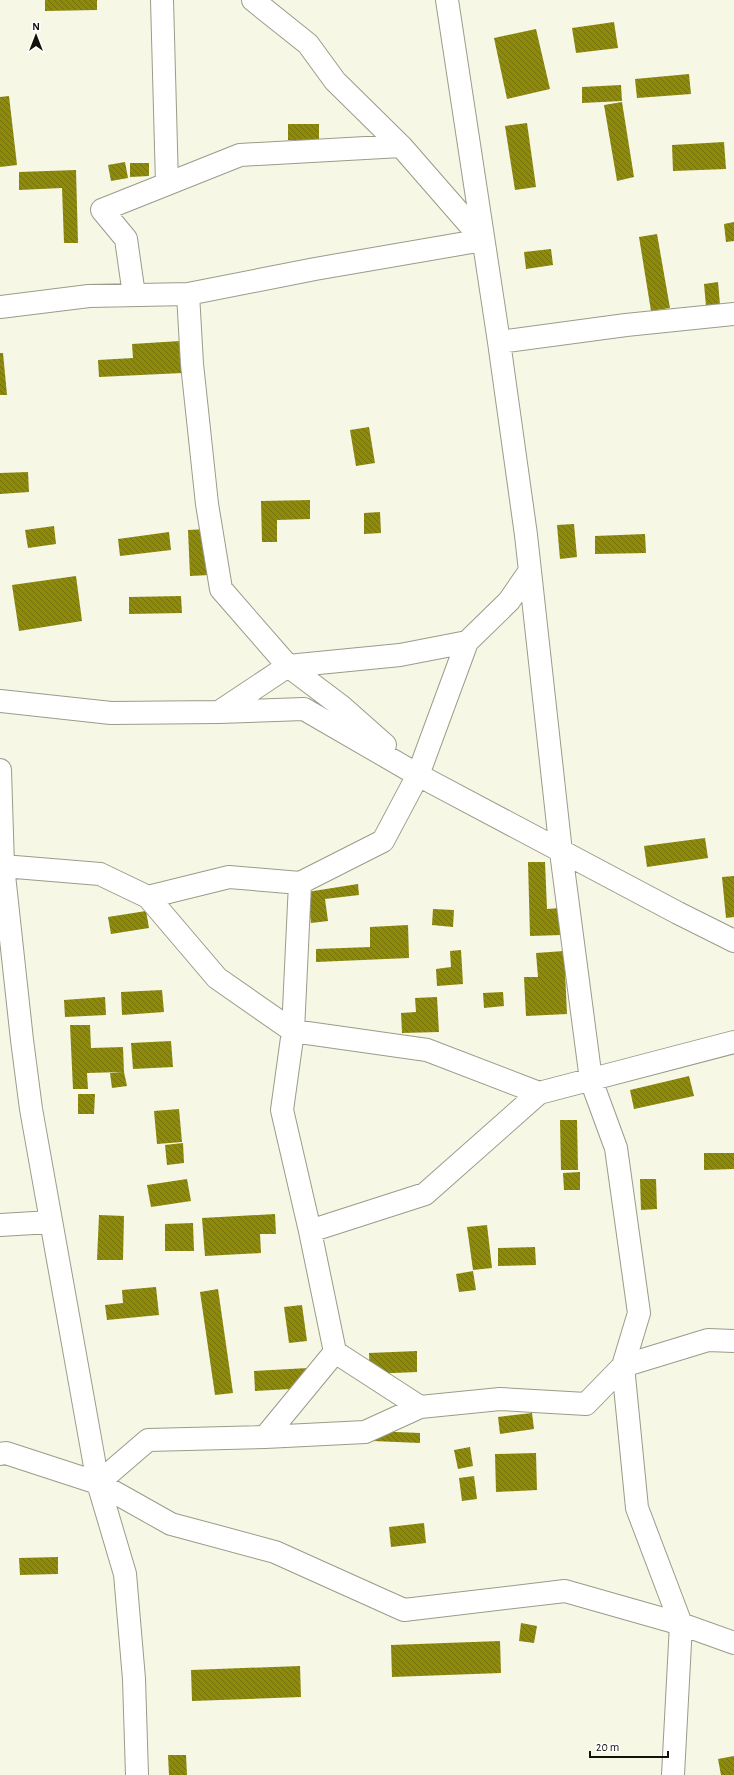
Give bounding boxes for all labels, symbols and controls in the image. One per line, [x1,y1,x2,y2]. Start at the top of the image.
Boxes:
north arrow [16,16,56,56]
text: N [32,21,40,32]
scale bar [590,1733,668,1759]
text: 20 m [596,1741,619,1753]

